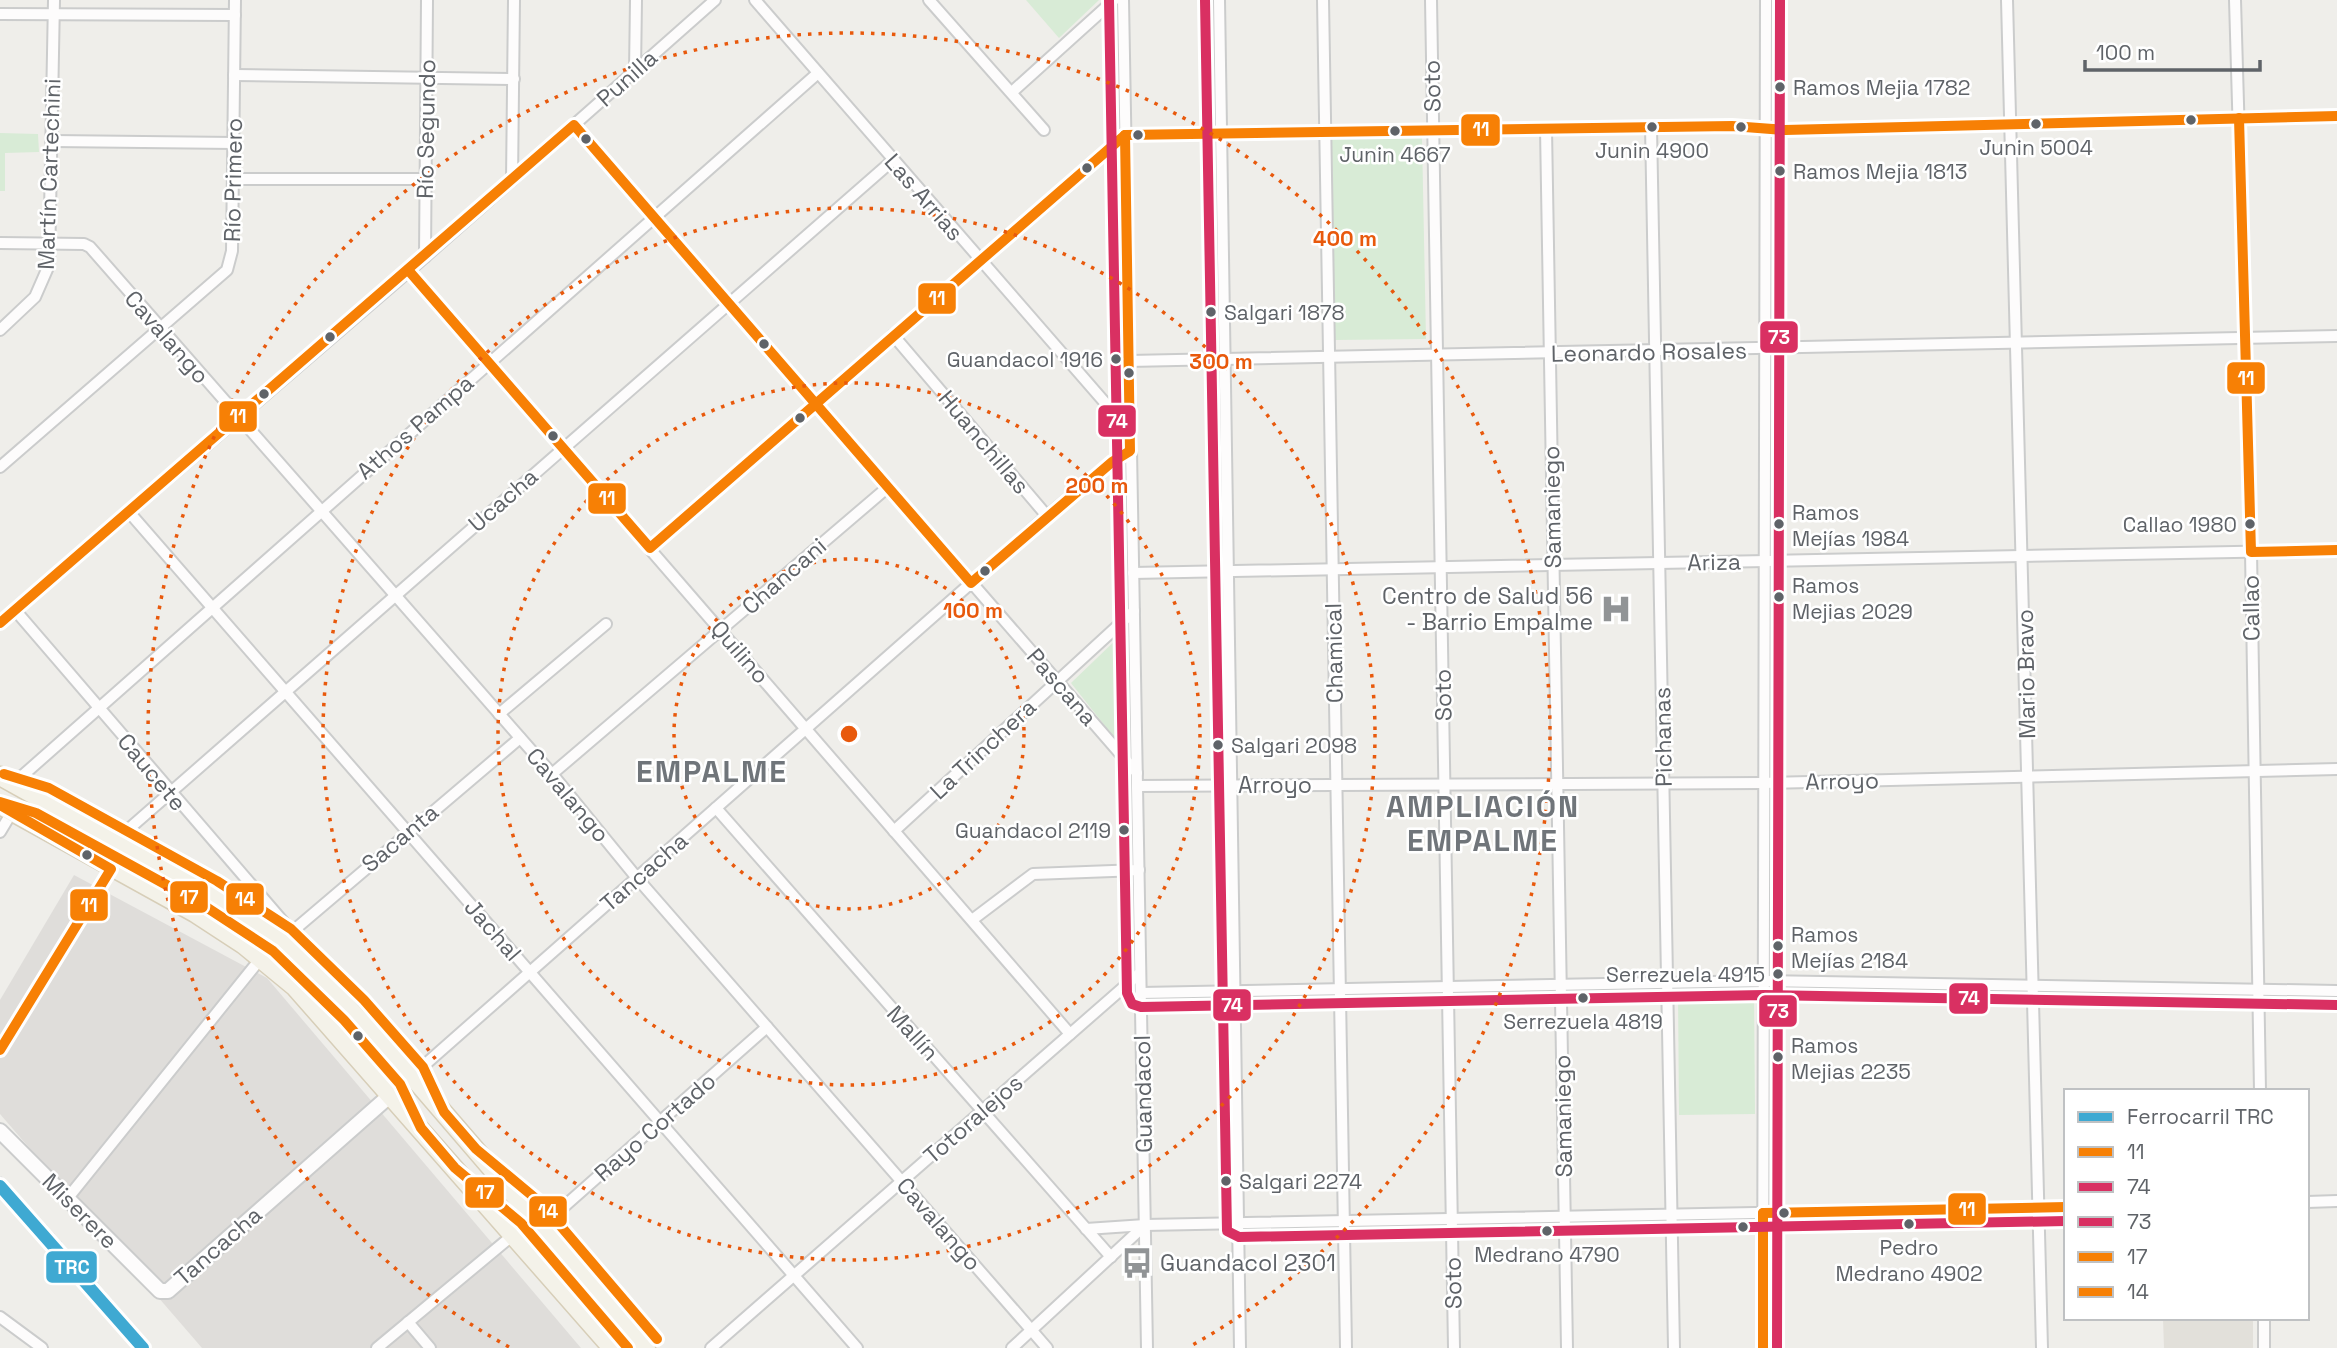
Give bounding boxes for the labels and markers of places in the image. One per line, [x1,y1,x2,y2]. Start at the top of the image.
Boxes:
place label: Ramos Mejia 1782 [1793,74,1971,101]
marker: Ramos Mejia 1782 [1773,80,1787,94]
unlabelled marker [2184,113,2198,127]
marker: Junin 5004 [2029,117,2043,131]
marker: Junin 4900 [1645,120,1659,134]
unlabelled marker [1734,120,1748,134]
marker: Junin 4667 [1388,124,1402,138]
unlabelled marker [1131,128,1145,142]
unlabelled marker [579,132,593,146]
place label: Junin 5004 [1979,134,2093,161]
place label: Junin 4900 [1595,137,1709,164]
place label: Junin 4667 [1339,141,1451,168]
place label: Ramos Mejia 1813 [1793,158,1968,185]
unlabelled marker [1080,161,1094,175]
marker: Ramos Mejia 1813 [1773,164,1787,178]
place label: Salgari 1878 [1224,299,1345,326]
marker: Salgari 1878 [1204,305,1218,319]
unlabelled marker [323,330,337,344]
unlabelled marker [757,337,771,351]
place label: Guandacol 1916 [947,346,1103,373]
marker: Guandacol 1916 [1109,352,1123,366]
unlabelled marker [1122,366,1136,380]
unlabelled marker [257,387,271,401]
unlabelled marker [793,411,807,425]
unlabelled marker [546,429,560,443]
place label: Ramos Mejías 1984 [1792,499,1909,552]
place label: Callao 1980 [2123,511,2237,538]
marker: Ramos Mejías 1984 [1772,517,1786,531]
marker: Callao 1980 [2243,517,2257,531]
unlabelled marker [978,564,992,578]
place label: Ramos Mejias 2029 [1792,572,1913,625]
place label: Centro de Salud 56 - Barrio Empalme [1382,581,1593,637]
marker: Ramos Mejias 2029 [1772,590,1786,604]
hospital icon: Centro de Salud 56 - Barrio Empalme [1599,592,1633,626]
centre of rings [837,722,861,746]
place label: Salgari 2098 [1231,732,1357,759]
marker: Salgari 2098 [1211,738,1225,752]
place label: Guandacol 2119 [955,817,1111,844]
marker: Guandacol 2119 [1117,823,1131,837]
unlabelled marker [80,848,94,862]
place label: Ramos Mejías 2184 [1791,921,1908,974]
marker: Ramos Mejías 2184 [1771,939,1785,953]
place label: Serrezuela 4915 [1606,961,1765,988]
marker: Serrezuela 4915 [1771,967,1785,981]
marker: Serrezuela 4819 [1576,991,1590,1005]
place label: Serrezuela 4819 [1503,1008,1663,1035]
unlabelled marker [351,1029,365,1043]
place label: Ramos Mejias 2235 [1791,1032,1911,1085]
marker: Ramos Mejias 2235 [1771,1050,1785,1064]
place label: Salgari 2274 [1239,1168,1362,1195]
marker: Salgari 2274 [1219,1174,1233,1188]
unlabelled marker [1777,1206,1791,1220]
marker: Pedro Medrano 4902 [1902,1217,1916,1231]
unlabelled marker [1736,1220,1750,1234]
marker: Medrano 4790 [1540,1224,1554,1238]
place label: Pedro Medrano 4902 [1835,1234,1983,1287]
place label: Medrano 4790 [1474,1241,1620,1268]
bus stop icon: Guandacol 2301 [1120,1246,1154,1280]
place label: Guandacol 2301 [1160,1248,1336,1278]

